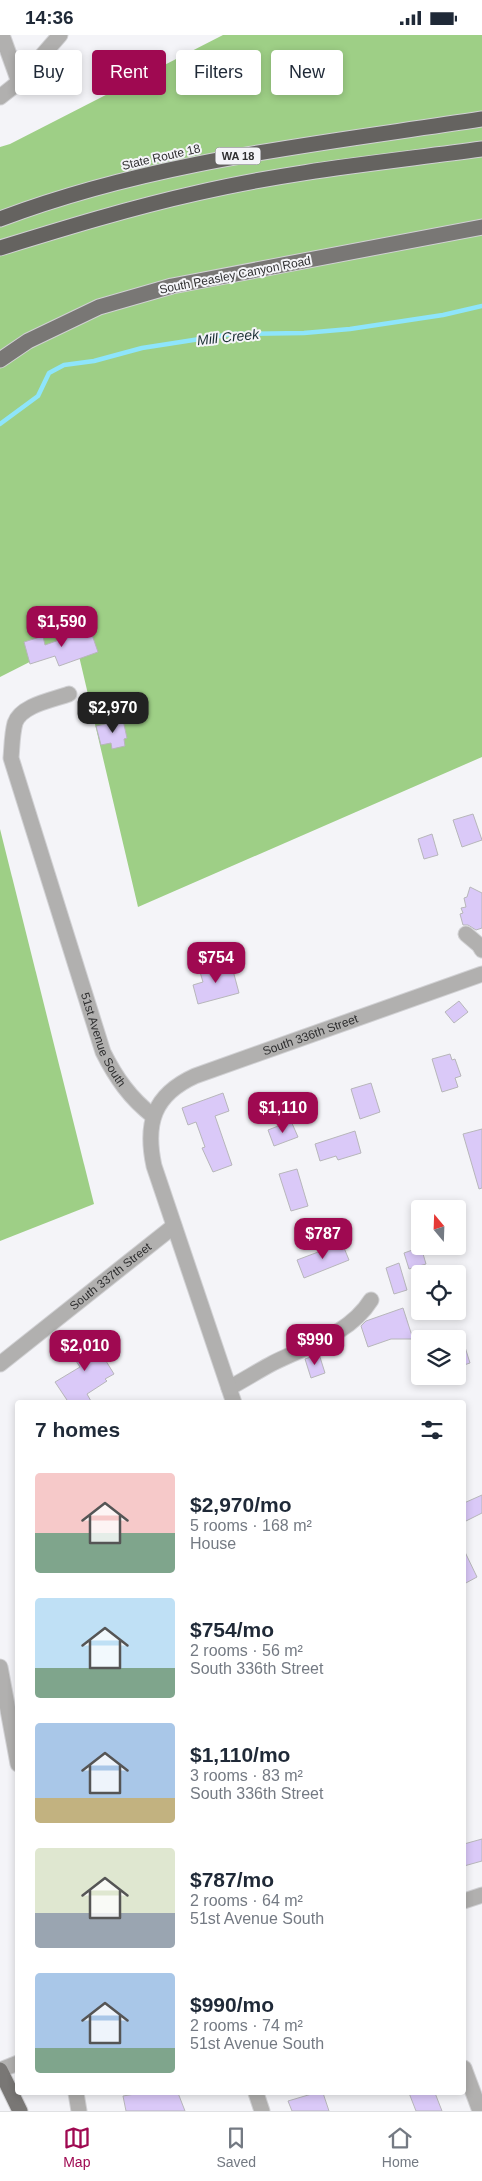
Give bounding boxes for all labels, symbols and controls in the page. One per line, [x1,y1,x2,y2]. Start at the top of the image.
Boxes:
text: 14:36 [25,7,74,28]
chip: Buy [15,50,82,95]
chip: Rent [92,50,166,95]
chip: Filters [176,50,261,95]
chip: New [271,50,343,95]
street label: State Route 18 [120,141,202,173]
road number: WA 18 [216,147,260,165]
street label: South Peasley Canyon Road [158,253,312,297]
water label: Mill Creek [196,326,261,348]
pin: $1,590 [21,605,103,648]
text: $1,590 [38,613,86,630]
pin: $2,970 [72,691,154,734]
text: $2,970 [89,699,137,716]
pin: $754 [186,941,246,984]
text: $754 [198,949,234,966]
street label: 51st Avenue South [78,991,129,1089]
street label: South 336th Street [261,1011,361,1058]
pin: $1,110 [242,1091,324,1134]
text: $1,110 [259,1099,307,1116]
north arrow [411,1200,466,1255]
map controls [411,1200,466,1385]
pin: $787 [293,1217,353,1260]
text: $787 [305,1225,341,1242]
street label: South 337th Street [67,1239,155,1313]
button: locate [411,1265,466,1320]
pin: $990 [285,1323,345,1366]
pin: $2,010 [44,1329,126,1372]
button: layers [411,1330,466,1385]
text: $990 [297,1331,333,1348]
text: $2,010 [61,1337,109,1354]
icon: filters [418,1416,446,1444]
text: 7 homes [35,1418,120,1441]
icon: home [75,1493,135,1553]
text: $2,970/mo [190,1493,292,1516]
text: 5 rooms · 168 m² [190,1517,312,1534]
text: House [190,1535,236,1552]
icon: home [75,1618,135,1678]
text: $754/mo [190,1618,274,1641]
text: 2 rooms · 56 m² [190,1642,303,1659]
text: South 336th Street [190,1660,323,1677]
icon: home [75,1743,135,1803]
text: $1,110/mo [190,1743,290,1766]
text: 3 rooms · 83 m² [190,1767,303,1784]
text: South 336th Street [190,1785,323,1802]
icon: home [75,1868,135,1928]
text: $787/mo [190,1868,274,1891]
text: 2 rooms · 64 m² [190,1892,303,1909]
text: 51st Avenue South [190,1910,324,1927]
icon: home [75,1993,135,2053]
text: $990/mo [190,1993,274,2016]
text: 2 rooms · 74 m² [190,2017,303,2034]
text: 51st Avenue South [190,2035,324,2052]
tab: Map [63,2124,91,2170]
tab: Saved [216,2124,256,2170]
tab: Home [382,2124,419,2170]

